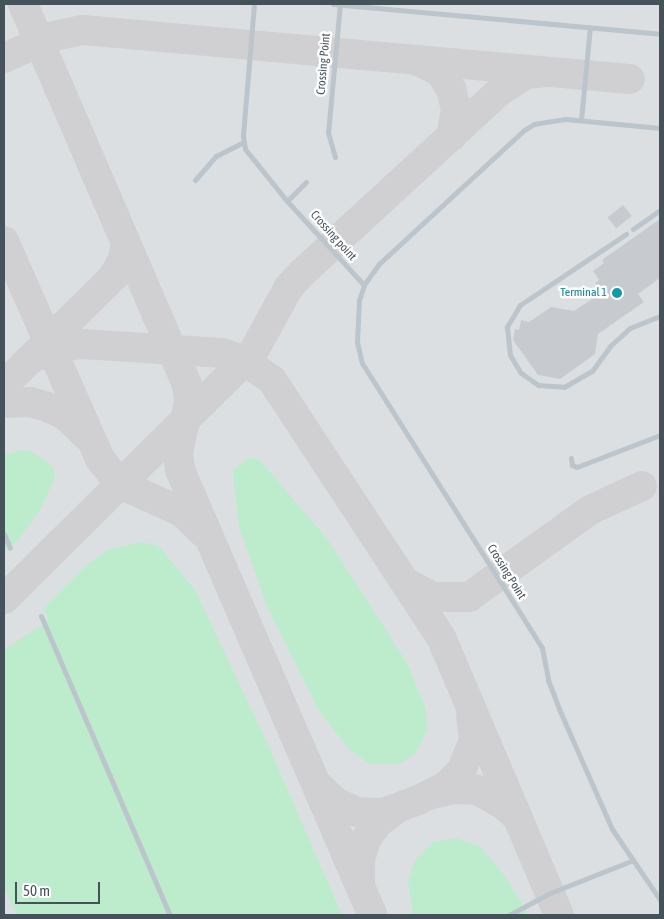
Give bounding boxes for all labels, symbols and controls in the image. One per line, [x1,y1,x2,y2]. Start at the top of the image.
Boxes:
street label: Crossing Point [314,33,334,95]
street label: Crossing point [307,208,359,264]
place label: Terminal 1 [560,286,607,300]
marker: Terminal 1 [611,287,623,299]
street label: Crossing Point [484,542,528,602]
scale bar [18,872,102,904]
text: 50 m [23,882,50,899]

